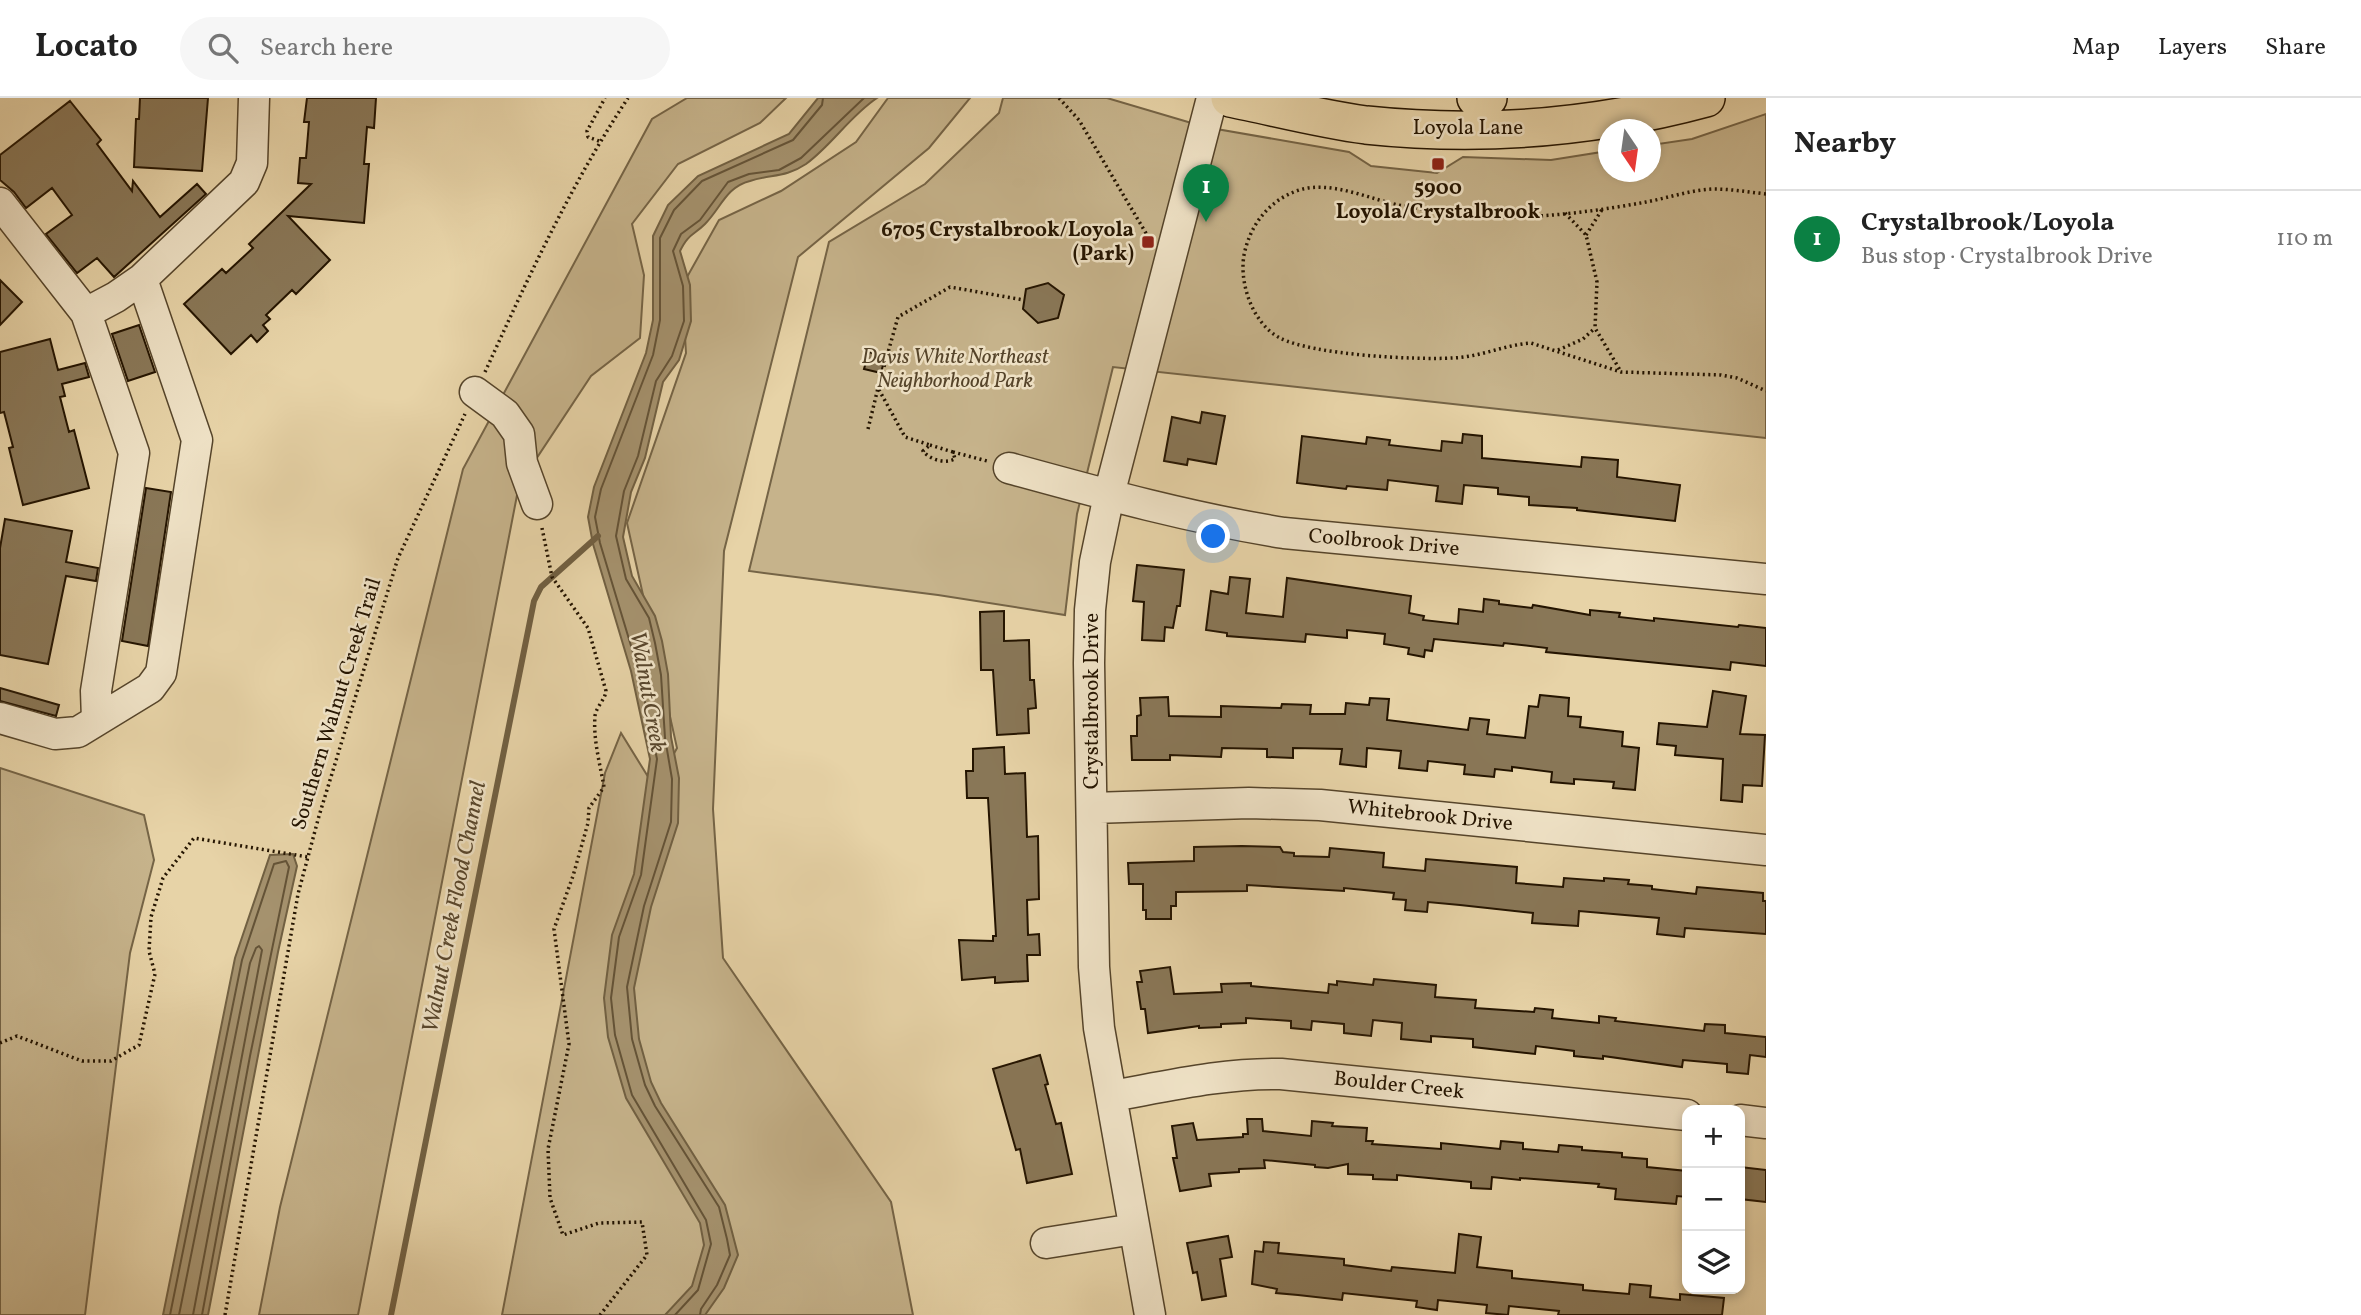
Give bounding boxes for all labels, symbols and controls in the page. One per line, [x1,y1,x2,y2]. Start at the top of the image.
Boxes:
search box [180,17,670,80]
text: Locato [35,25,138,71]
icon: search [204,29,242,67]
text: Search here [260,30,393,66]
text: Map [2072,31,2120,65]
text: Layers [2158,31,2227,65]
text: Share [2265,31,2326,65]
street label: Loyola Lane [1413,114,1523,143]
north arrow [1598,119,1661,182]
text: Nearby [1794,123,1896,165]
marker: 5900 Loyola/Crystalbrook [1430,156,1446,172]
pin: 1 [1183,164,1229,222]
place label: 5900 Loyola/Crystalbrook [1336,174,1540,227]
text: Crystalbrook/Loyola [1861,205,2114,241]
place label: 6705 Crystalbrook/Loyola (Park) [881,216,1134,269]
text: 1 [1812,223,1822,255]
text: 110 m [2276,223,2333,255]
marker: 6705 Crystalbrook/Loyola (Park) [1140,234,1156,250]
text: Bus stop · Crystalbrook Drive [1861,241,2153,273]
park label: Davis White Northeast Neighborhood Park [861,343,1050,396]
your location [1196,519,1230,553]
street label: Coolbrook Drive [1307,522,1461,564]
street label: Southern Walnut Creek Trail [285,574,389,834]
street label: Crystalbrook Drive [1078,613,1107,789]
water label: Walnut Creek [621,629,673,755]
water label: Walnut Creek Flood Channel [415,778,495,1036]
street label: Whitebrook Drive [1346,793,1514,839]
street label: Boulder Creek [1332,1065,1466,1107]
map controls [1682,1105,1745,1294]
button: + [1682,1105,1745,1168]
button: − [1682,1168,1745,1231]
button: layers [1682,1231,1745,1294]

